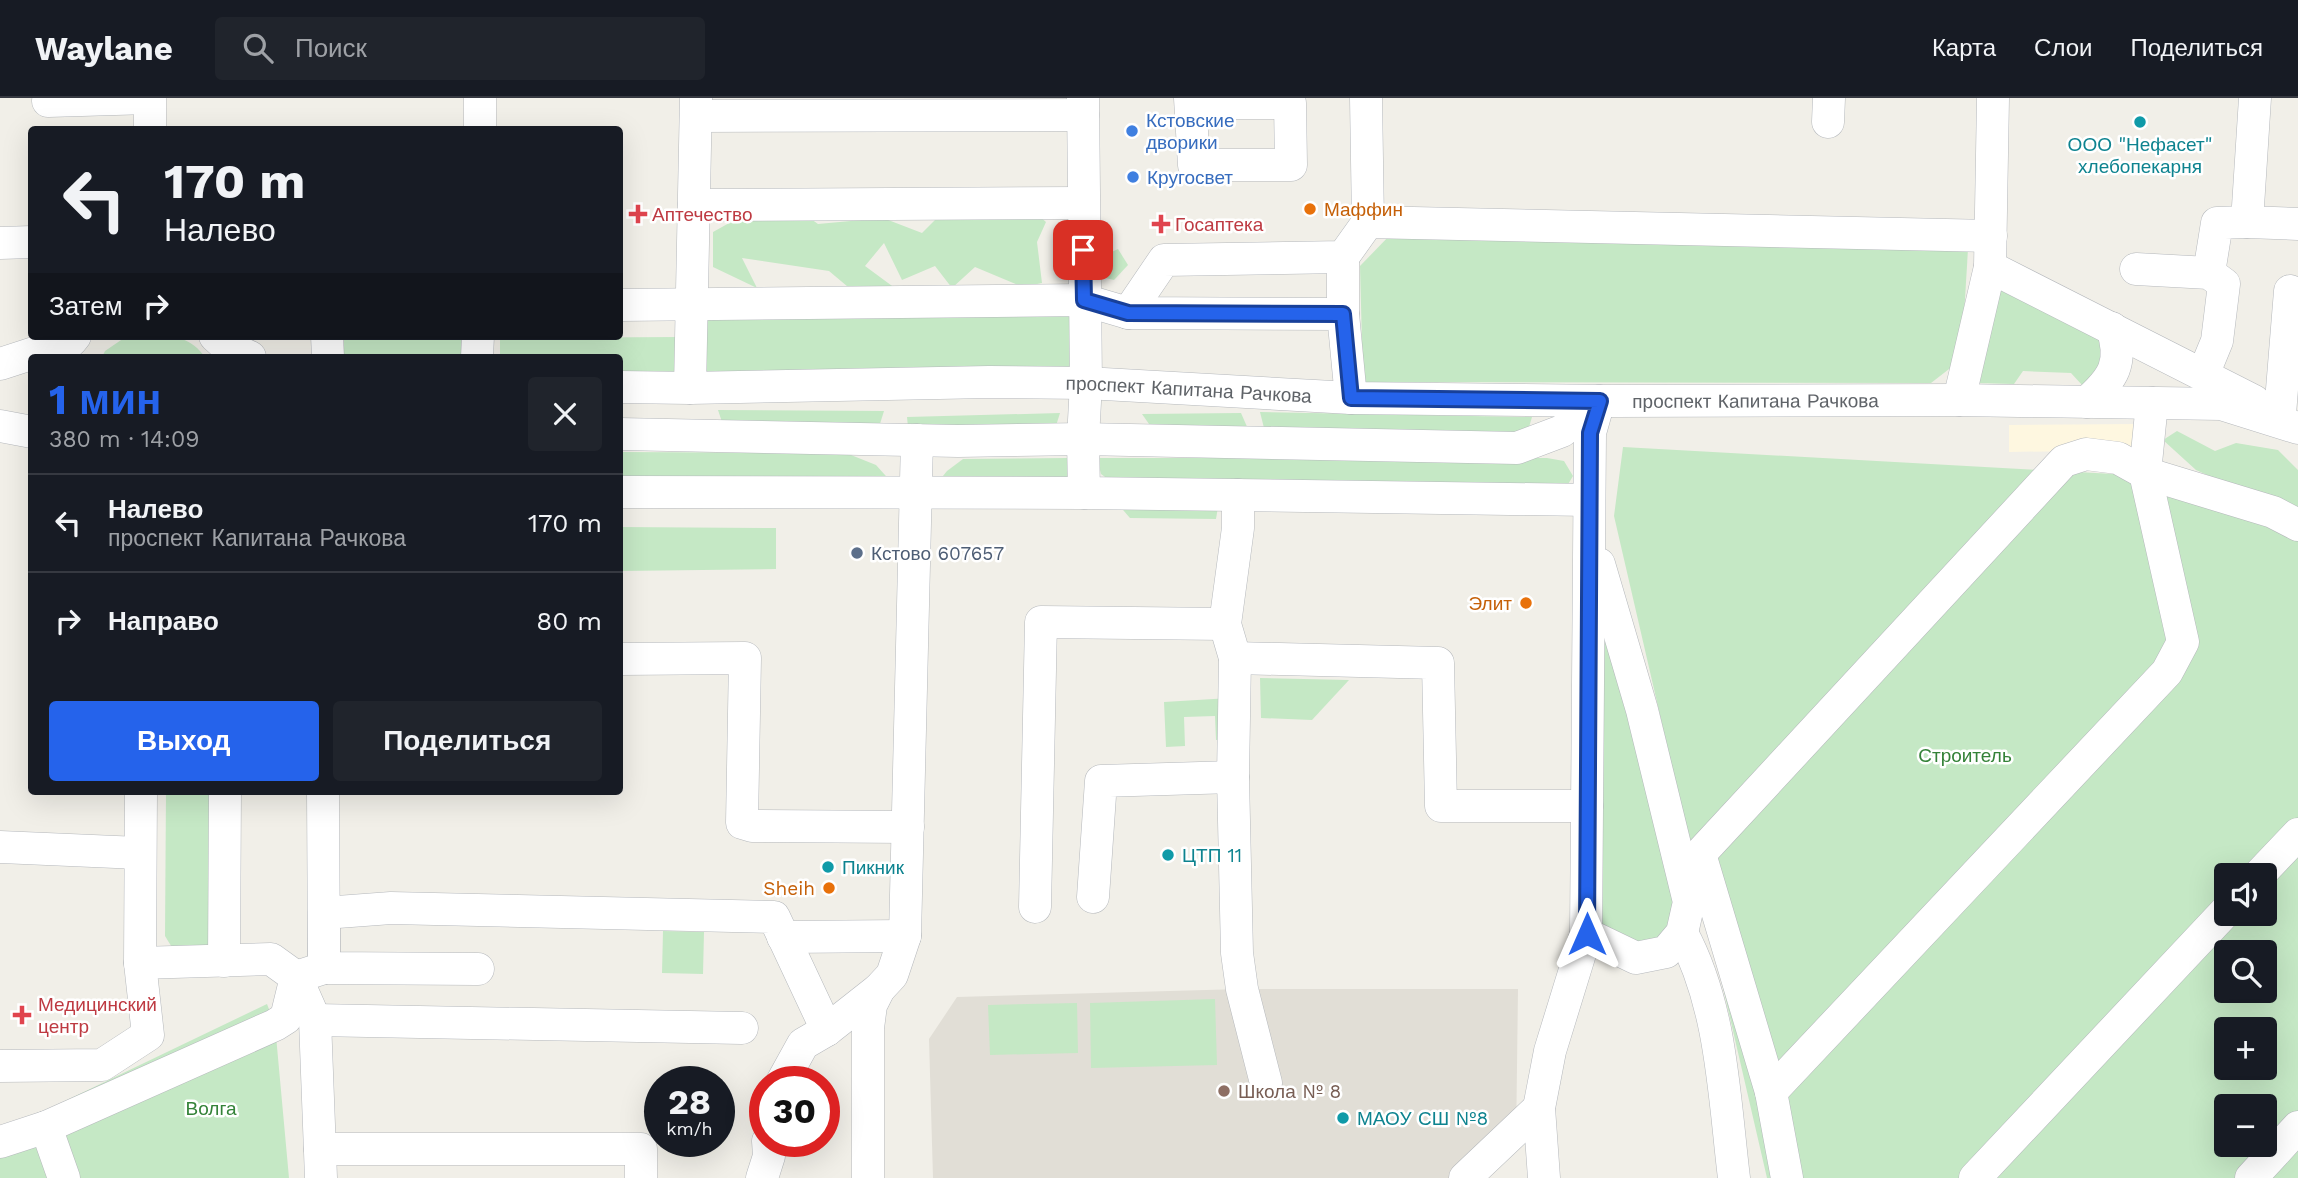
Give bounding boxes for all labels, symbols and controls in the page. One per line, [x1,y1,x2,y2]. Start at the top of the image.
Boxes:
search box [215,17,705,80]
text: Waylane [35,29,173,68]
icon: search [239,29,277,67]
text: Поиск [295,33,367,63]
text: Карта [1932,34,1996,62]
text: Слои [2034,34,2092,62]
text: Поделиться [2130,34,2263,62]
place label: Кстовские дворики [1146,109,1235,154]
marker: ООО "Нефасет" хлебопекарня [2132,114,2148,130]
marker: Кстовские дворики [1124,123,1140,139]
place label: ООО "Нефасет" хлебопекарня [2068,133,2212,178]
text: 170 m [164,152,305,210]
icon: left [49,154,140,245]
place label: Кругосвет [1147,166,1233,189]
marker: Кругосвет [1125,169,1141,185]
place label: Маффин [1324,198,1403,221]
marker: Маффин [1302,201,1318,217]
place label: Аптечество [652,203,753,226]
marker: Аптечество [630,206,646,222]
text: Налево [164,211,276,249]
place label: Госаптека [1175,213,1264,236]
marker: Госаптека [1153,216,1169,232]
pin [1053,220,1113,280]
icon: arrive [1064,231,1102,269]
icon: right [137,287,175,325]
text: Затем [49,291,123,321]
street label: проспект Капитана Рачкова [1066,371,1313,407]
text: 1 мин [49,375,161,424]
button: close [528,377,602,451]
street label: проспект Капитана Рачкова [1632,389,1879,412]
text: 380 m · 14:09 [49,426,199,453]
text: Налево [108,494,203,524]
icon: left [49,504,87,542]
text: 170 m [528,508,602,538]
text: проспект Капитана Рачкова [108,525,406,552]
place label: Кстово 607657 [871,542,1004,565]
marker: Кстово 607657 [849,545,865,561]
place label: Элит [1469,592,1512,615]
marker: Элит [1518,595,1534,611]
icon: right [49,602,87,640]
text: Направо [108,606,219,636]
text: 80 m [536,606,602,636]
button: Выход [49,701,319,781]
button: Поделиться [333,701,602,781]
park label: Строитель [1918,744,2012,767]
place label: ЦТП 11 [1182,844,1242,867]
marker: ЦТП 11 [1160,847,1176,863]
place label: Пикник [842,856,905,879]
marker: Пикник [820,859,836,875]
map controls [2214,863,2277,1157]
button: sound [2214,863,2277,926]
place label: Sheih [763,877,815,900]
marker: Sheih [821,880,837,896]
position arrow [1550,897,1624,971]
button: search [2214,940,2277,1003]
place label: Медицинский центр [38,993,157,1038]
marker: Медицинский центр [12,1005,32,1025]
button: + [2214,1017,2277,1080]
speed limit sign: 30 [749,1066,840,1157]
place label: Школа № 8 [1238,1080,1341,1103]
text: 28 [668,1081,711,1123]
marker: Школа № 8 [1216,1083,1232,1099]
button: − [2214,1094,2277,1157]
park label: Волга [186,1097,237,1120]
place label: МАОУ СШ №8 [1357,1107,1488,1130]
marker: МАОУ СШ №8 [1335,1110,1351,1126]
text: km/h [666,1118,713,1139]

